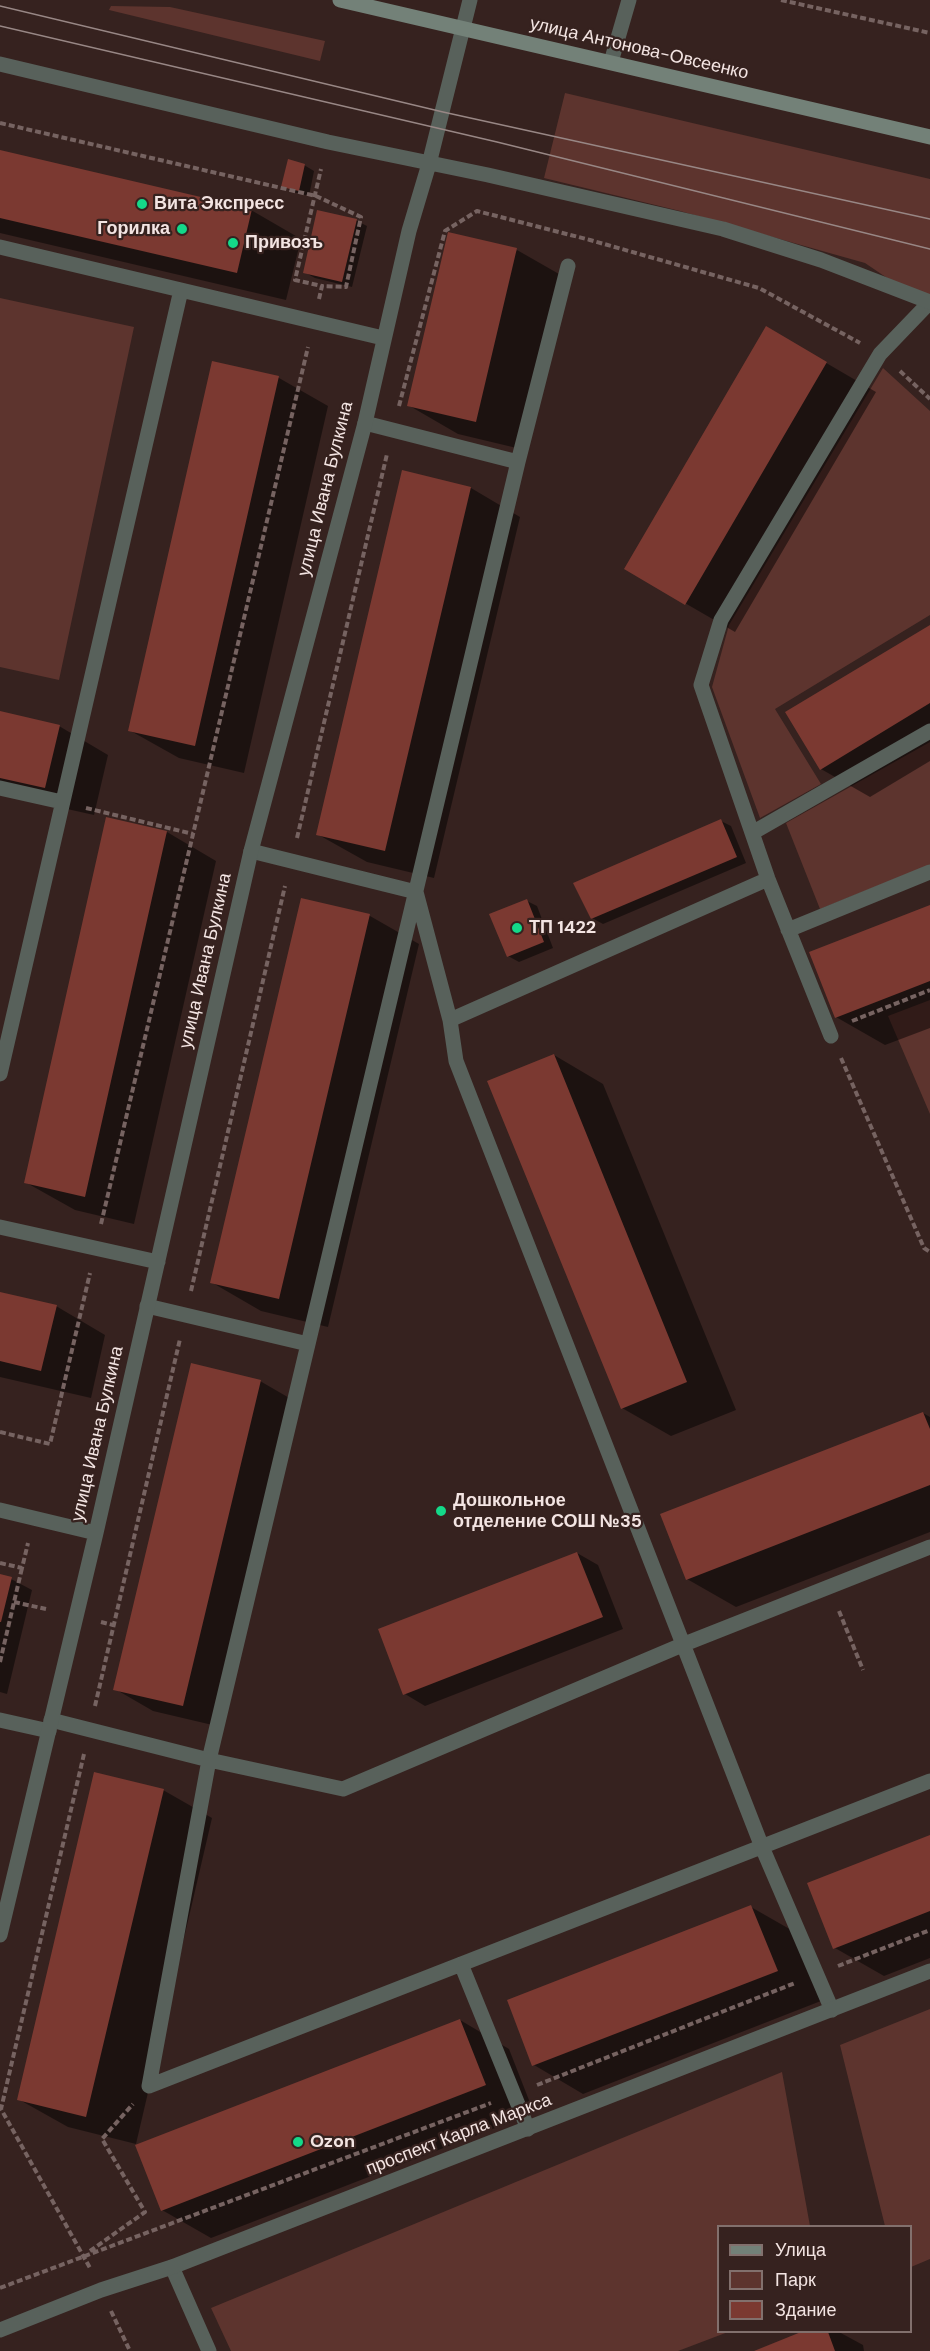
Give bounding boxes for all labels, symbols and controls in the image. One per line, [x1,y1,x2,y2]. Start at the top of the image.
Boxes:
street label: улица Антонова-Овсеенко [528,13,750,85]
place label: Вита Экспресс [154,193,284,215]
marker: Вита Экспресс [135,197,149,211]
place label: Горилка [97,218,170,240]
marker: Горилка [175,222,189,236]
place label: Привозъ [245,232,323,254]
marker: Привозъ [226,236,240,250]
street label: улица Ивана Булкина [294,399,358,579]
street label: улица Ивана Булкина [175,871,237,1051]
place label: ТП 1422 [529,917,596,939]
marker: ТП 1422 [510,921,524,935]
street label: улица Ивана Булкина [67,1344,129,1524]
place label: Дошкольное отделение СОШ №35 [453,1490,642,1532]
marker: Дошкольное отделение СОШ №35 [434,1504,448,1518]
street label: проспект Карла Маркса [363,2090,555,2180]
place label: Ozon [310,2131,355,2153]
marker: Ozon [291,2135,305,2149]
legend [717,2225,912,2333]
text: Улица [775,2238,826,2262]
text: Парк [775,2268,816,2292]
text: Здание [775,2298,836,2322]

